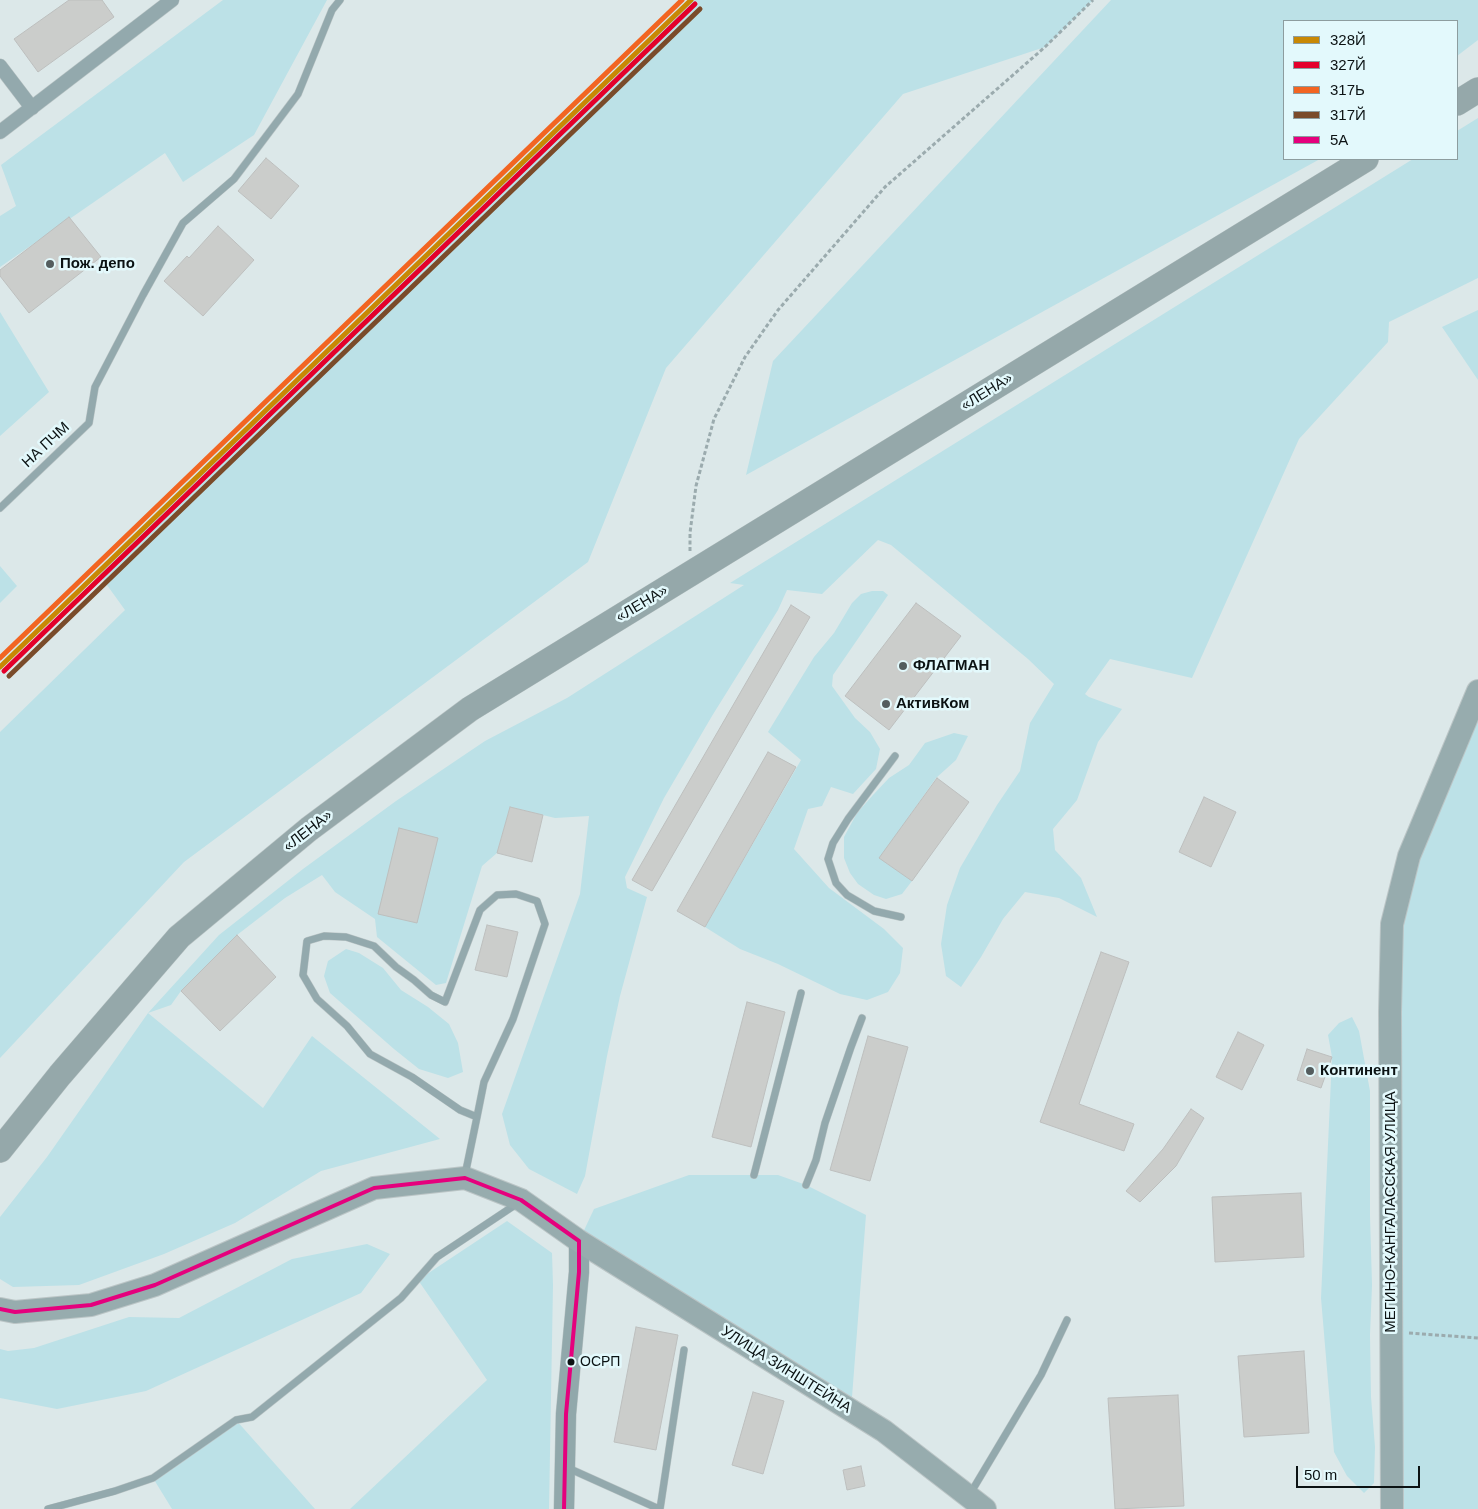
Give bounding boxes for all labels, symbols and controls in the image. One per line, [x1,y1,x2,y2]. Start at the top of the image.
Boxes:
legend [1283,20,1458,160]
text: 328Й [1330,31,1366,48]
text: 327Й [1330,56,1366,73]
text: 317Ь [1330,81,1365,98]
text: 317Й [1330,106,1366,123]
text: 5А [1330,131,1348,148]
place label: Пож. депо [60,255,135,273]
marker: Пож. депо [44,258,56,270]
street label: «ЛЕНА» [958,369,1016,415]
street label: НА ПЧМ [19,419,73,471]
street label: «ЛЕНА» [613,582,671,626]
place label: ФЛАГМАН [913,657,989,675]
marker: ФЛАГМАН [897,660,909,672]
place label: АктивКом [896,695,969,713]
marker: АктивКом [880,698,892,710]
street label: «ЛЕНА» [280,806,336,856]
place label: Континент [1320,1062,1398,1080]
marker: Континент [1304,1065,1316,1077]
street label: МЕГИНО-КАНГАЛАССКАЯ УЛИЦА [1382,1091,1400,1333]
street label: УЛИЦА ЗИНШТЕЙНА [718,1323,854,1417]
place label: ОСРП [580,1354,620,1370]
marker: ОСРП [566,1357,576,1367]
scale bar [1298,1456,1422,1488]
text: 50 m [1304,1466,1337,1483]

